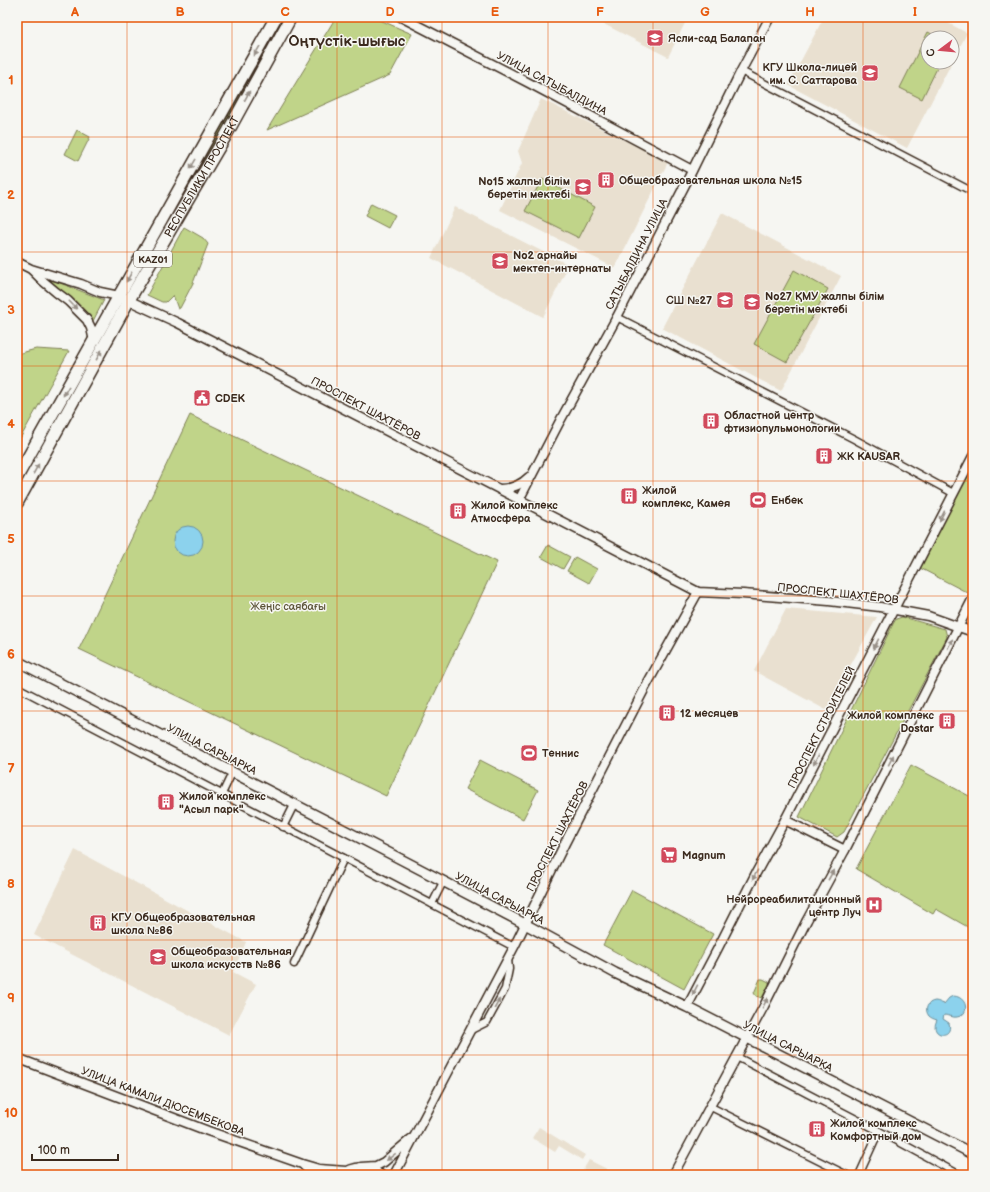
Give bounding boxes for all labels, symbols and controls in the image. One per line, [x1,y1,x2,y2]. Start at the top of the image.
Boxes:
text: A [70,4,79,20]
text: B [175,4,185,20]
text: C [280,4,290,20]
text: D [385,4,395,20]
text: E [491,4,500,20]
text: F [596,4,604,20]
text: G [700,4,710,20]
text: H [805,4,815,20]
text: I [913,4,917,20]
school or university icon: Ясли-сад Балапан [645,28,665,48]
north arrow [920,30,960,70]
district label: Оңтүстік-шығыс [289,32,406,51]
place label: Ясли-сад Балапан [668,32,766,45]
one-way arrow [253,45,260,57]
text: С [923,47,938,58]
street label: УЛИЦА САТЫБАЛДИНА [494,49,609,118]
place label: КГУ Школа-лицей им. С. Саттарова [762,61,858,87]
school or university icon: КГУ Школа-лицей им. С. Саттарова [860,63,880,83]
text: 1 [8,72,14,88]
one-way arrow [243,90,250,102]
street label: РЕСПУБЛИКИ ПРОСПЕКТ [162,114,242,239]
one-way arrow [190,158,197,170]
building icon: Общеобразовательная школа №15 [596,170,616,190]
place label: Общеобразовательная школа №15 [619,174,803,187]
place label: No15 жалпы білім беретін мектебі [478,175,570,201]
school or university icon: No15 жалпы білім беретін мектебі [573,177,593,197]
text: 2 [7,187,15,203]
street label: САТЫБАЛДИНА УЛИЦА [603,196,670,312]
place label: No2 арнайы мектеп-интернаты [513,249,611,275]
road number: KАZ01 [134,251,172,267]
school or university icon: No2 арнайы мектеп-интернаты [490,251,510,271]
one-way arrow [126,272,133,283]
school or university icon: СШ №27 [715,290,735,310]
place label: No27 ҚМУ жалпы білім беретін мектебі [765,290,884,316]
school or university icon: No27 ҚМУ жалпы білім беретін мектебі [742,292,762,312]
place label: СШ №27 [666,294,712,307]
one-way arrow [68,300,78,310]
text: 3 [7,302,15,318]
one-way arrow [96,349,103,361]
street label: ПРОСПЕКТ ШАХТЁРОВ [309,373,423,443]
one-way arrow [62,385,69,397]
public building icon: CDEK [192,388,212,408]
place label: CDEK [215,392,246,405]
place label: Областной центр фтизиопульмонологии [724,409,840,435]
building icon: Областной центр фтизиопульмонологии [701,411,721,431]
text: 4 [7,416,15,432]
building icon: ЖК KAUSAR [814,446,834,466]
place label: ЖК KAUSAR [837,450,900,463]
one-way arrow [33,463,39,474]
place label: Жилой комплекс, Камея [642,484,730,510]
building icon: Жилой комплекс, Камея [619,486,639,506]
sports icon: Енбек [748,490,768,510]
place label: Енбек [771,494,803,507]
place label: Жилой комплекс Атмосфера [470,499,558,525]
building icon: Жилой комплекс Атмосфера [448,501,468,521]
one-way arrow [939,510,945,521]
text: 5 [7,531,15,547]
street label: ПРОСПЕКТ ШАХТЁРОВ [777,580,899,606]
park label: Жеңіс саябағы [250,600,326,613]
one-way arrow [872,638,879,650]
one-way arrow [946,638,953,650]
text: 6 [7,646,15,662]
street label: ПРОСПЕКТ СТРОИТЕЛЕЙ [785,664,858,790]
building icon: 12 месяцев [657,703,677,723]
place label: 12 месяцев [680,707,738,720]
place label: Жилой комплекс Dostar [847,709,935,735]
building icon: Жилой комплекс Dostar [937,711,957,731]
street label: УЛИЦА САРЫАРКА [165,721,259,778]
sports icon: Теннис [519,743,539,763]
place label: Теннис [542,747,580,760]
one-way arrow [813,754,819,765]
one-way arrow [888,754,894,766]
text: 7 [7,761,15,777]
street label: ПРОСПЕКТ ШАХТЁРОВ [523,778,591,894]
place label: Жилой комплекс "Асыл парк" [179,790,266,816]
building icon: Жилой комплекс "Асыл парк" [156,792,176,812]
supermarket icon: Magnum [659,845,679,865]
place label: Magnum [682,849,726,862]
one-way arrow [752,869,759,880]
one-way arrow [828,869,834,881]
street label: УЛИЦА САРЫАРКА [453,870,547,928]
text: 8 [7,876,15,892]
place label: Нейрореабилитационный центр Луч [726,893,861,919]
hospital icon: Нейрореабилитационный центр Луч [864,895,884,915]
place label: КГУ Общеобразовательная школа №86 [111,911,255,937]
building icon: КГУ Общеобразовательная школа №86 [88,913,108,933]
place label: Общеобразовательная школа искусств №86 [171,945,292,971]
school or university icon: Общеобразовательная школа искусств №86 [148,947,168,967]
one-way arrow [692,984,698,996]
text: 9 [7,990,15,1006]
one-way arrow [762,997,768,1009]
one-way arrow [494,998,500,1009]
street label: УЛИЦА САРЫАРКА [741,1018,835,1075]
street label: УЛИЦА КАМАЛИ ДЮСЕМБЕКОВА [79,1064,247,1139]
text: 10 [4,1105,18,1121]
place label: Жилой комплекс Комфортный дом [830,1117,921,1143]
building icon: Жилой комплекс Комфортный дом [807,1119,827,1139]
scale bar [32,1136,118,1162]
text: 100 m [38,1143,70,1158]
one-way arrow [386,1152,397,1161]

